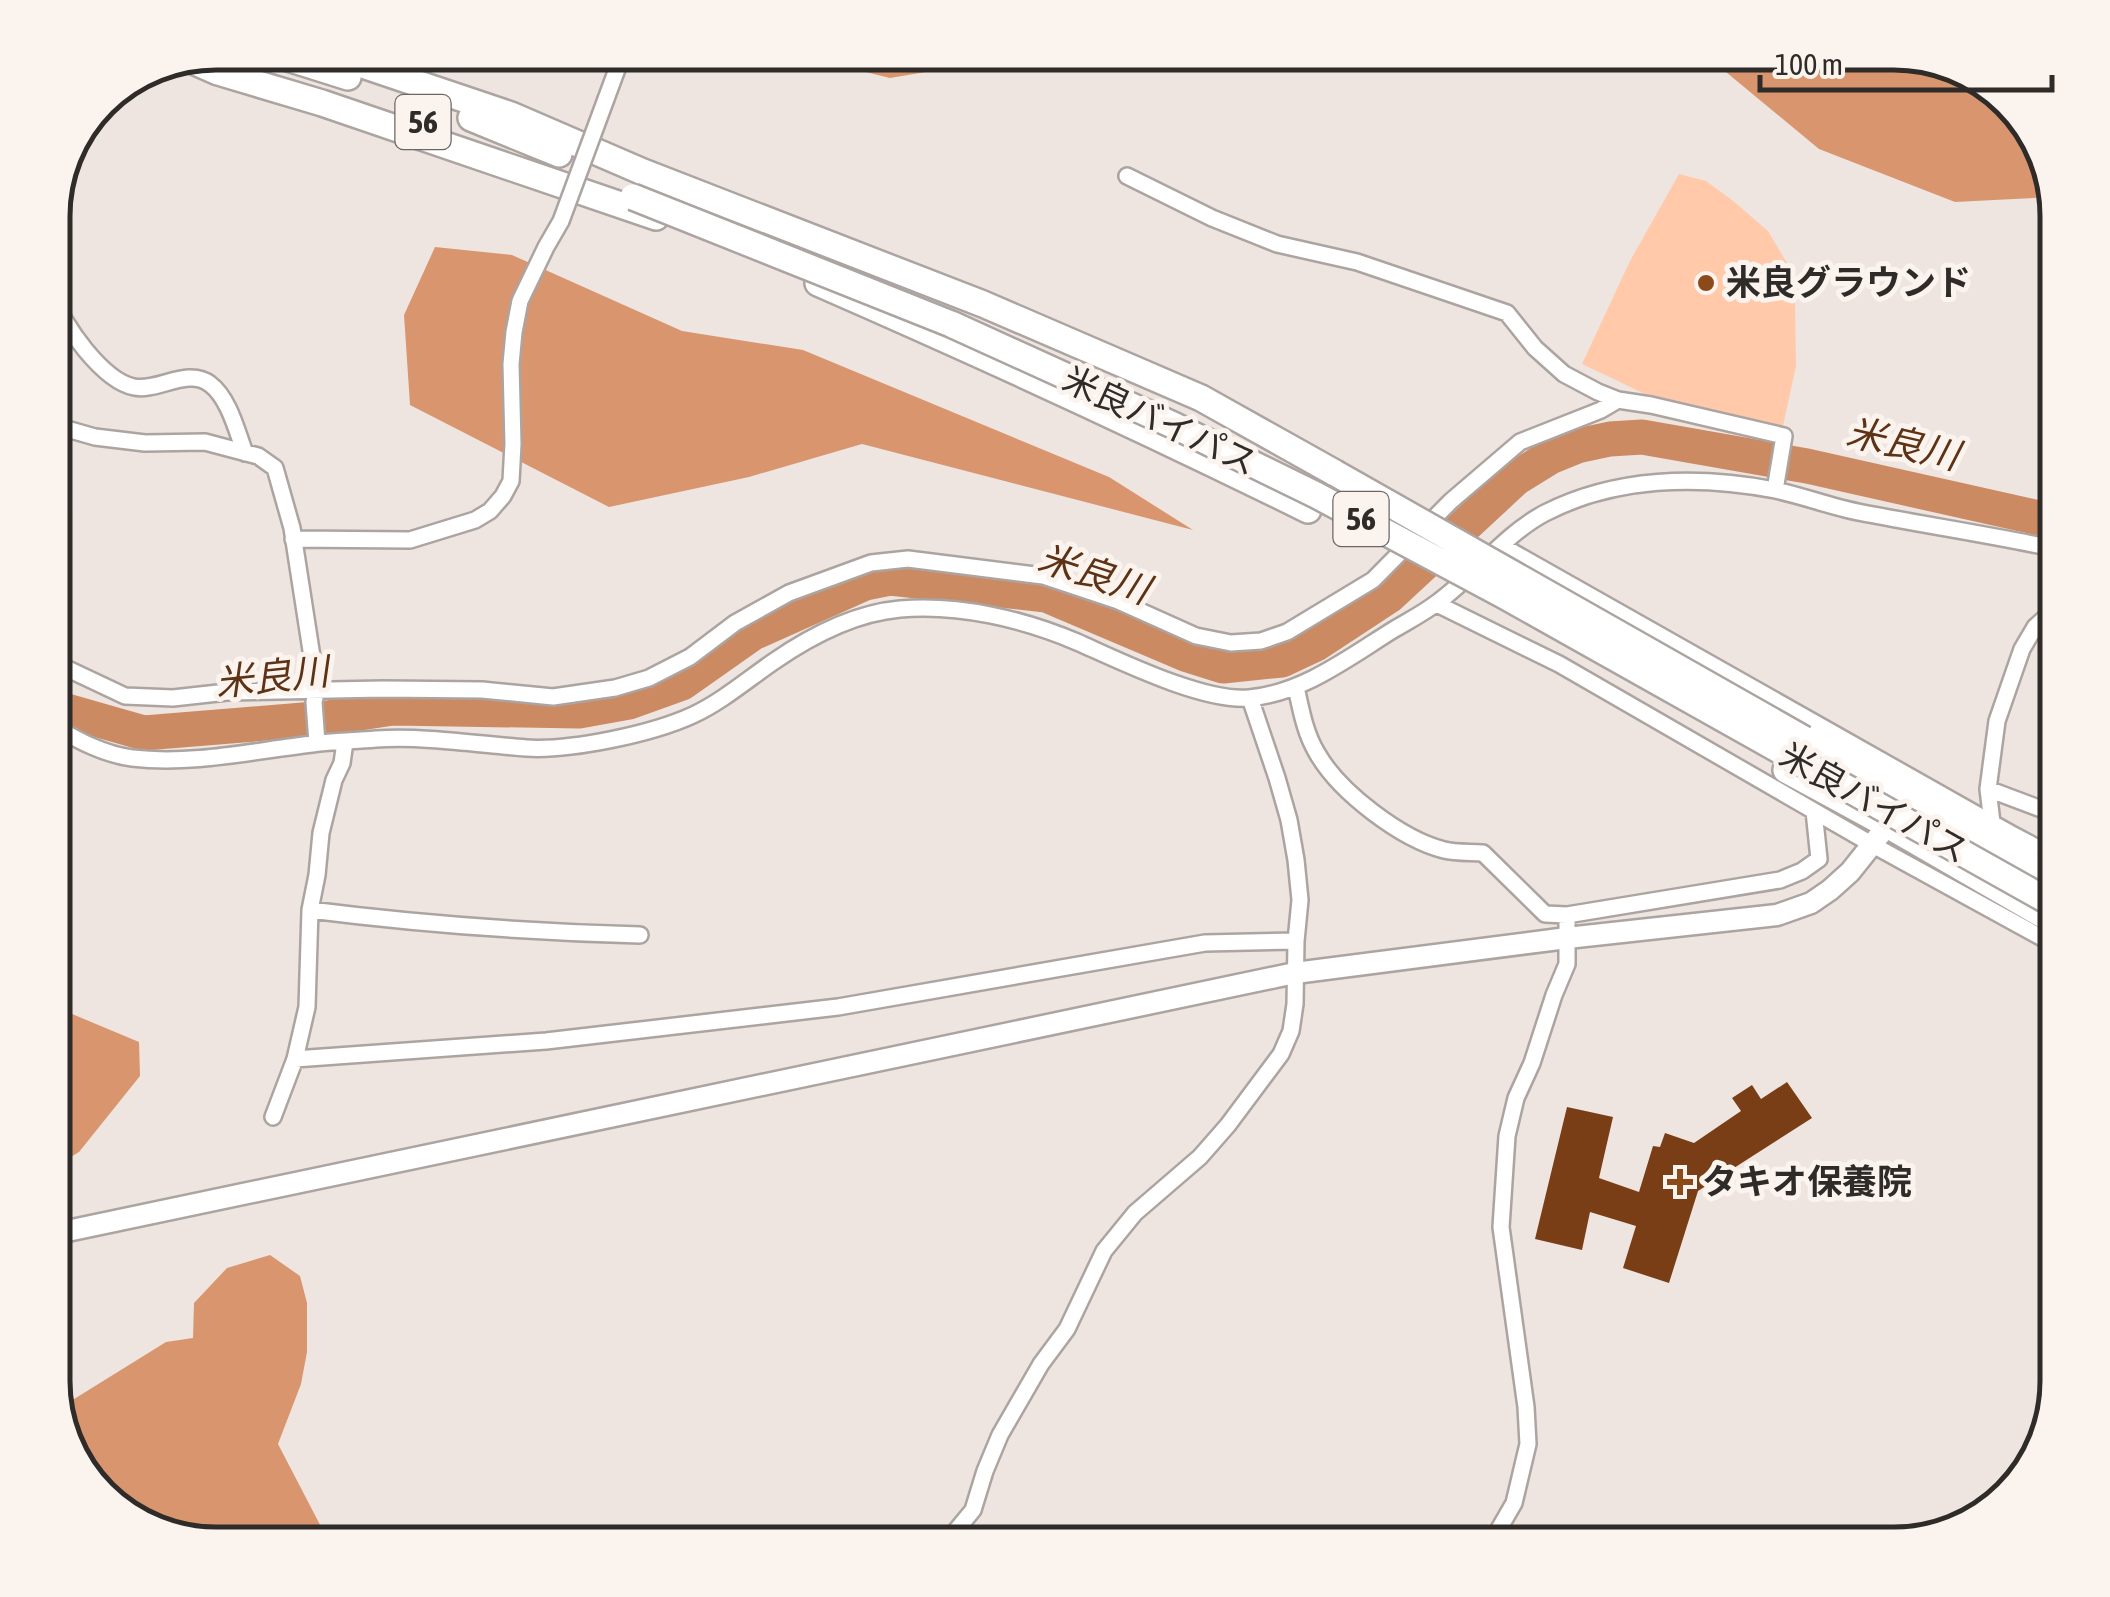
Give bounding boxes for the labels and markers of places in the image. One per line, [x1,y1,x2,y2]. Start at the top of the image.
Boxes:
place label: 米良グラウンド [1726,262,1971,302]
marker: 米良グラウンド [1695,272,1717,294]
place label: タキオ保養院 [1702,1161,1912,1201]
marker: タキオ保養院 [1667,1169,1693,1195]

